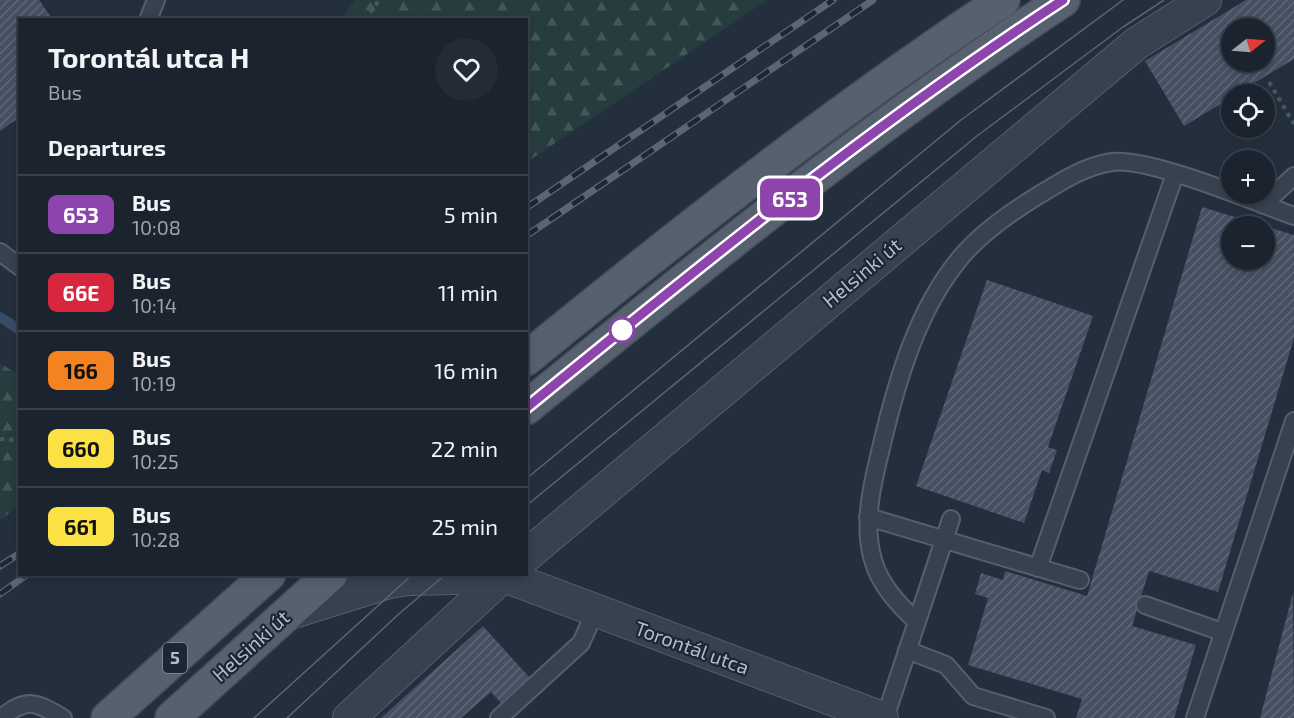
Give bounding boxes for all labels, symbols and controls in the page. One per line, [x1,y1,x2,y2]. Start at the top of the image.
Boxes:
north arrow [1221,18,1275,72]
map controls [1221,18,1275,270]
button: heart [435,38,498,101]
text: Torontál utca H [48,40,249,74]
text: Bus [48,80,82,104]
button: locate [1221,84,1275,138]
text: Departures [48,134,166,160]
button: + [1221,150,1275,204]
line badge: 653 [756,178,824,218]
text: 653 [772,186,808,211]
text: Bus [132,189,171,215]
text: 5 min [444,201,498,227]
text: 653 [63,202,99,227]
text: 10:08 [132,215,181,239]
button: − [1221,216,1275,270]
street label: Helsinki út [817,232,906,312]
text: Bus [132,267,171,293]
text: 11 min [438,279,498,305]
text: 66E [63,280,99,305]
text: 10:14 [132,293,177,317]
unlabelled marker [609,317,635,343]
text: Bus [132,345,171,371]
text: 16 min [434,357,498,383]
text: 166 [64,358,98,383]
text: 10:19 [132,371,176,395]
text: Bus [132,423,171,449]
text: 22 min [431,435,498,461]
text: 660 [62,436,100,461]
text: 10:25 [132,449,179,473]
text: Bus [132,501,171,527]
text: 25 min [431,513,498,539]
text: 661 [64,514,98,539]
text: 10:28 [132,527,180,551]
street label: Helsinki út [207,604,294,686]
street label: Torontál utca [632,615,753,679]
road number: 5 [163,643,187,673]

